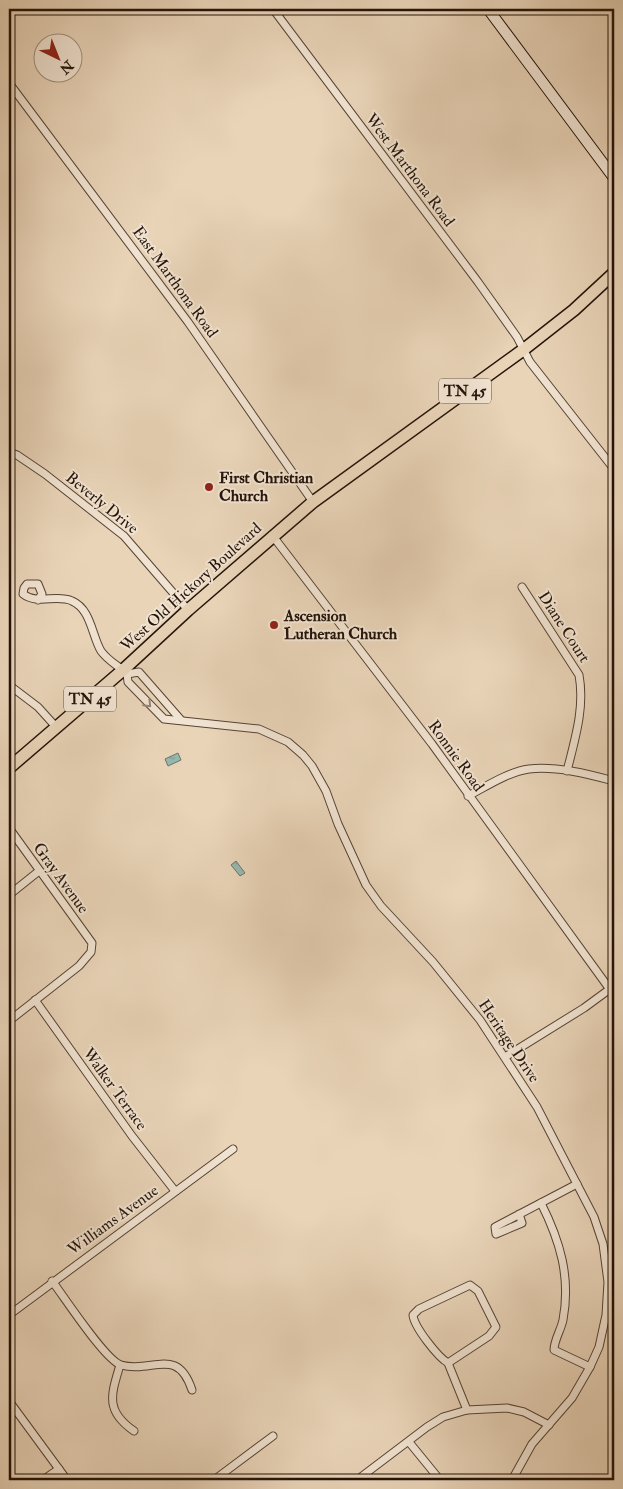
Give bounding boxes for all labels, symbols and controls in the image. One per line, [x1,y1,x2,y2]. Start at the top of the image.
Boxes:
north arrow [32,32,82,82]
text: N [56,56,78,78]
street label: West Marthona Road [360,109,459,231]
street label: East Marthona Road [128,222,222,342]
road number: TN 45 [439,378,491,404]
street label: Beverly Drive [62,468,143,539]
place label: First Christian Church [219,468,314,506]
marker: First Christian Church [203,481,215,493]
street label: West Old Hickory Boulevard [115,518,266,656]
street label: Diane Court [534,588,594,666]
place label: Ascension Lutheran Church [283,606,398,644]
marker: Ascension Lutheran Church [268,619,280,631]
road number: TN 45 [64,686,116,712]
one-way arrow [142,699,151,708]
street label: Ronnie Road [423,716,489,796]
street label: Gray Avenue [29,839,94,918]
street label: Heritage Drive [474,996,544,1087]
street label: Walker Terrace [78,1043,152,1134]
street label: Williams Avenue [63,1180,162,1260]

